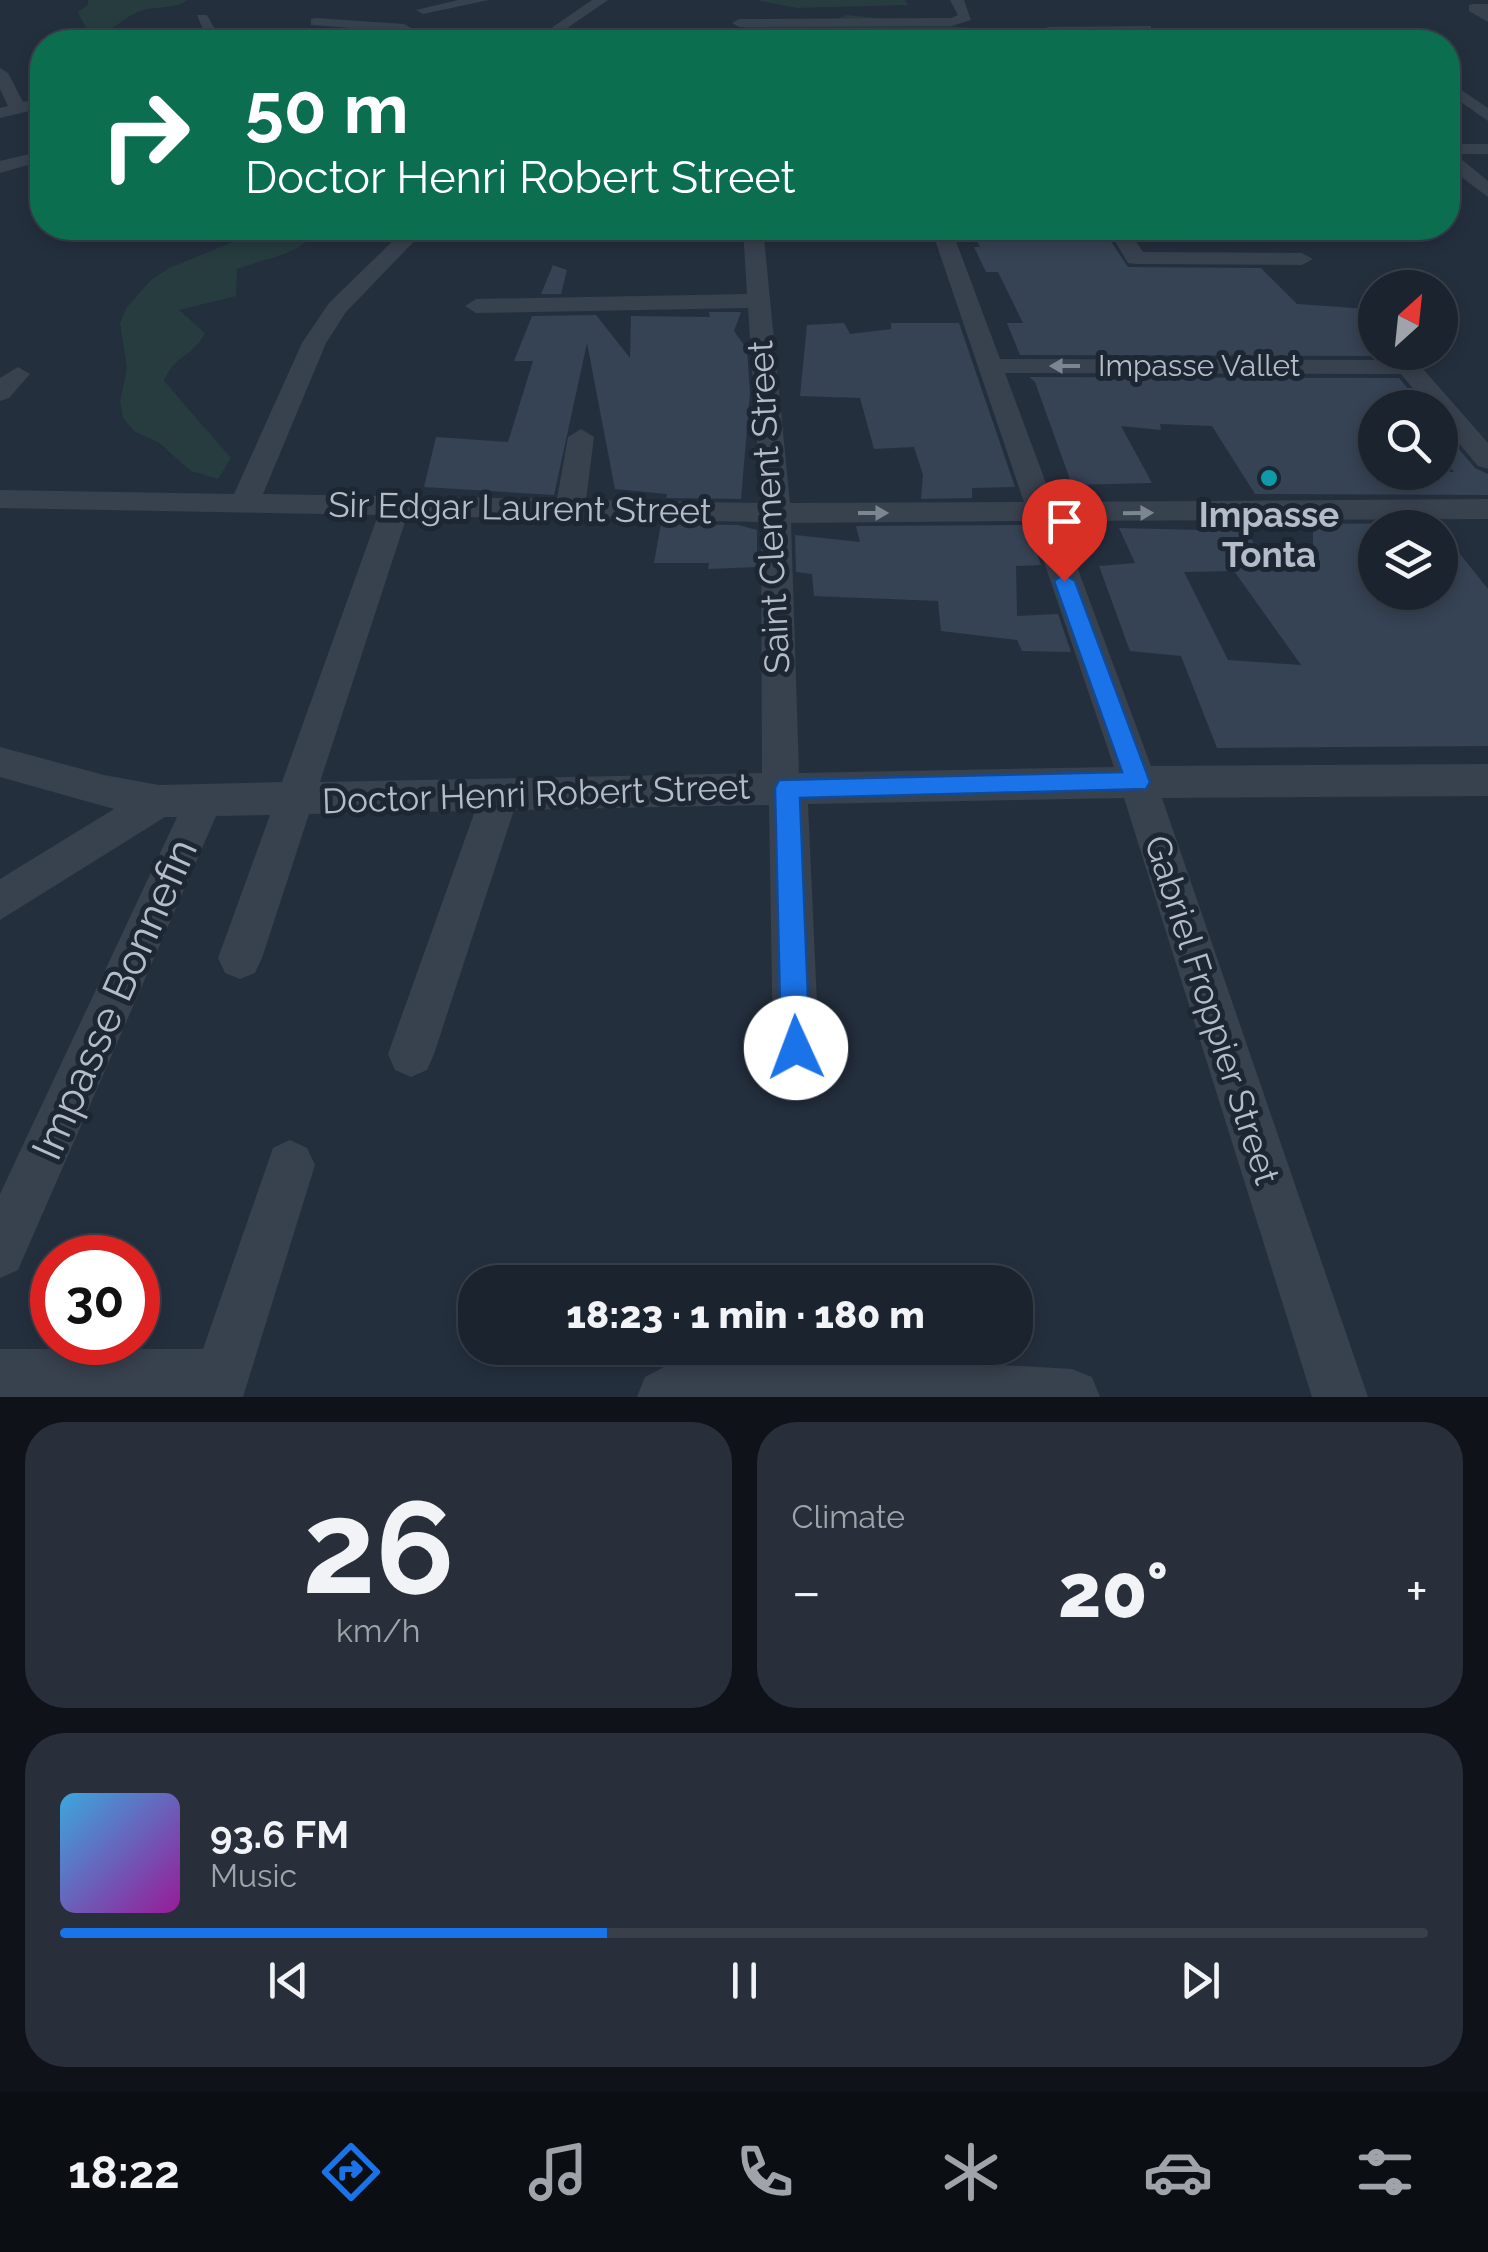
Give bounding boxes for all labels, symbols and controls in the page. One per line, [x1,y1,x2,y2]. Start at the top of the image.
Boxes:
text: 50 m [245,67,409,149]
icon: right [80,70,210,200]
text: Doctor Henri Robert Street [245,151,796,204]
north arrow [1358,270,1458,370]
map controls [1358,270,1458,610]
street label: Saint Clement Street [739,339,798,675]
street label: Impasse Vallet [1098,348,1300,383]
one-way arrow [1049,358,1081,374]
button: search [1358,390,1458,490]
marker: Impasse Tonta [1258,467,1280,489]
pin [1022,479,1107,582]
street label: Sir Edgar Laurent Street [328,484,712,531]
icon: arrive [1037,494,1092,549]
place label: Impasse Tonta [1199,494,1339,575]
one-way arrow [858,505,890,521]
one-way arrow [1122,505,1154,521]
button: layers [1358,510,1458,610]
street label: Doctor Henri Robert Street [321,766,751,821]
street label: Gabriel Froppier Street [1137,830,1288,1190]
street label: Impasse Bonnefin [22,831,207,1167]
position arrow [744,996,848,1100]
speed limit sign: 30 [30,1235,160,1365]
text: 18:23 · 1 min · 180 m [566,1292,925,1337]
text: 26 [302,1471,454,1623]
text: Climate [792,1498,905,1535]
text: 20° [1058,1546,1168,1635]
text: − [792,1559,821,1624]
text: + [1405,1559,1428,1624]
text: km/h [336,1612,420,1649]
text: 93.6 FM [210,1812,349,1857]
text: Music [210,1857,297,1894]
icon: previous [261,1953,316,2008]
icon: pause [717,1953,772,2008]
icon: next [1173,1953,1228,2008]
icon: directions [316,2137,386,2207]
icon: music [523,2137,593,2207]
icon: phone [730,2137,800,2207]
icon: climate [936,2137,1006,2207]
icon: car [1143,2137,1213,2207]
icon: filters [1350,2137,1420,2207]
text: 18:22 [68,2146,180,2199]

